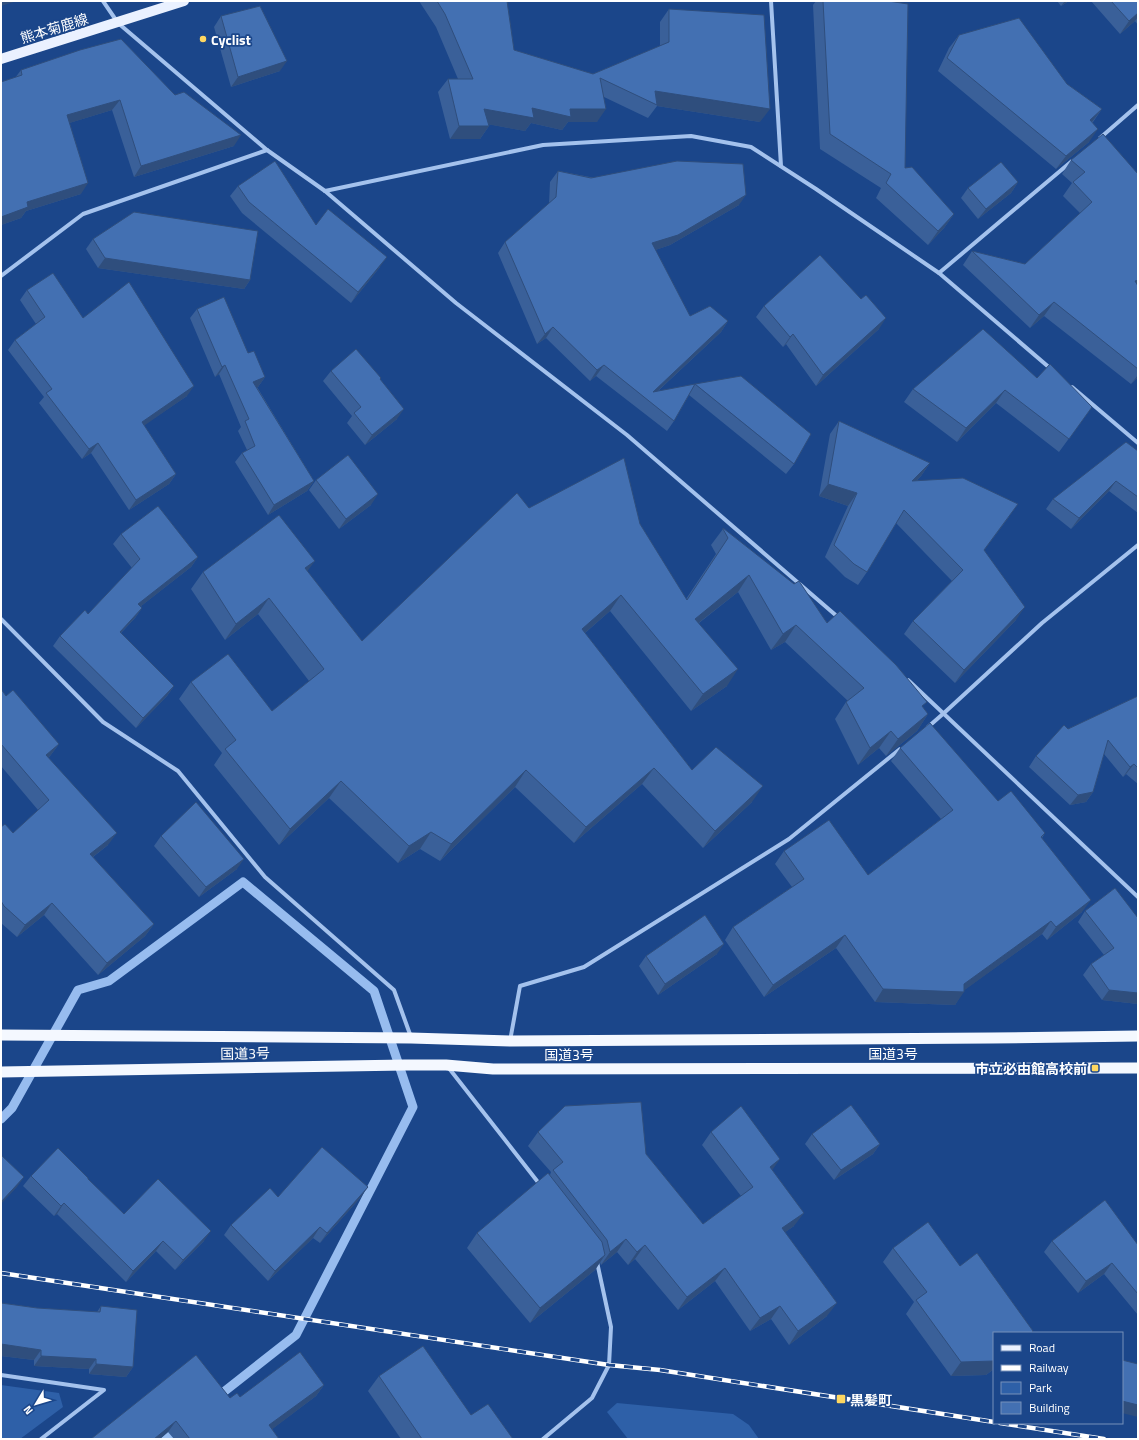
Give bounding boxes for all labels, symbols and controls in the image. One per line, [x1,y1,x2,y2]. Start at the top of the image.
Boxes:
street label: 熊本菊鹿線 [17,8,91,48]
place label: Cyclist [211,29,251,50]
marker: Cyclist [198,34,208,44]
street label: 国道3号 [220,1042,270,1064]
street label: 国道3号 [868,1043,918,1064]
street label: 国道3号 [544,1044,594,1065]
place label: 市立必由館高校前 [975,1058,1087,1079]
marker: 市立必由館高校前 [1090,1063,1100,1073]
legend [993,1332,1123,1424]
text: Road [1029,1338,1055,1357]
text: Railway [1029,1358,1069,1377]
text: Park [1029,1378,1052,1397]
north arrow [16,1384,56,1424]
place label: 黒髪町 [850,1389,892,1410]
marker: 黒髪町 [835,1393,847,1405]
text: Building [1029,1398,1070,1417]
text: N [19,1402,37,1418]

